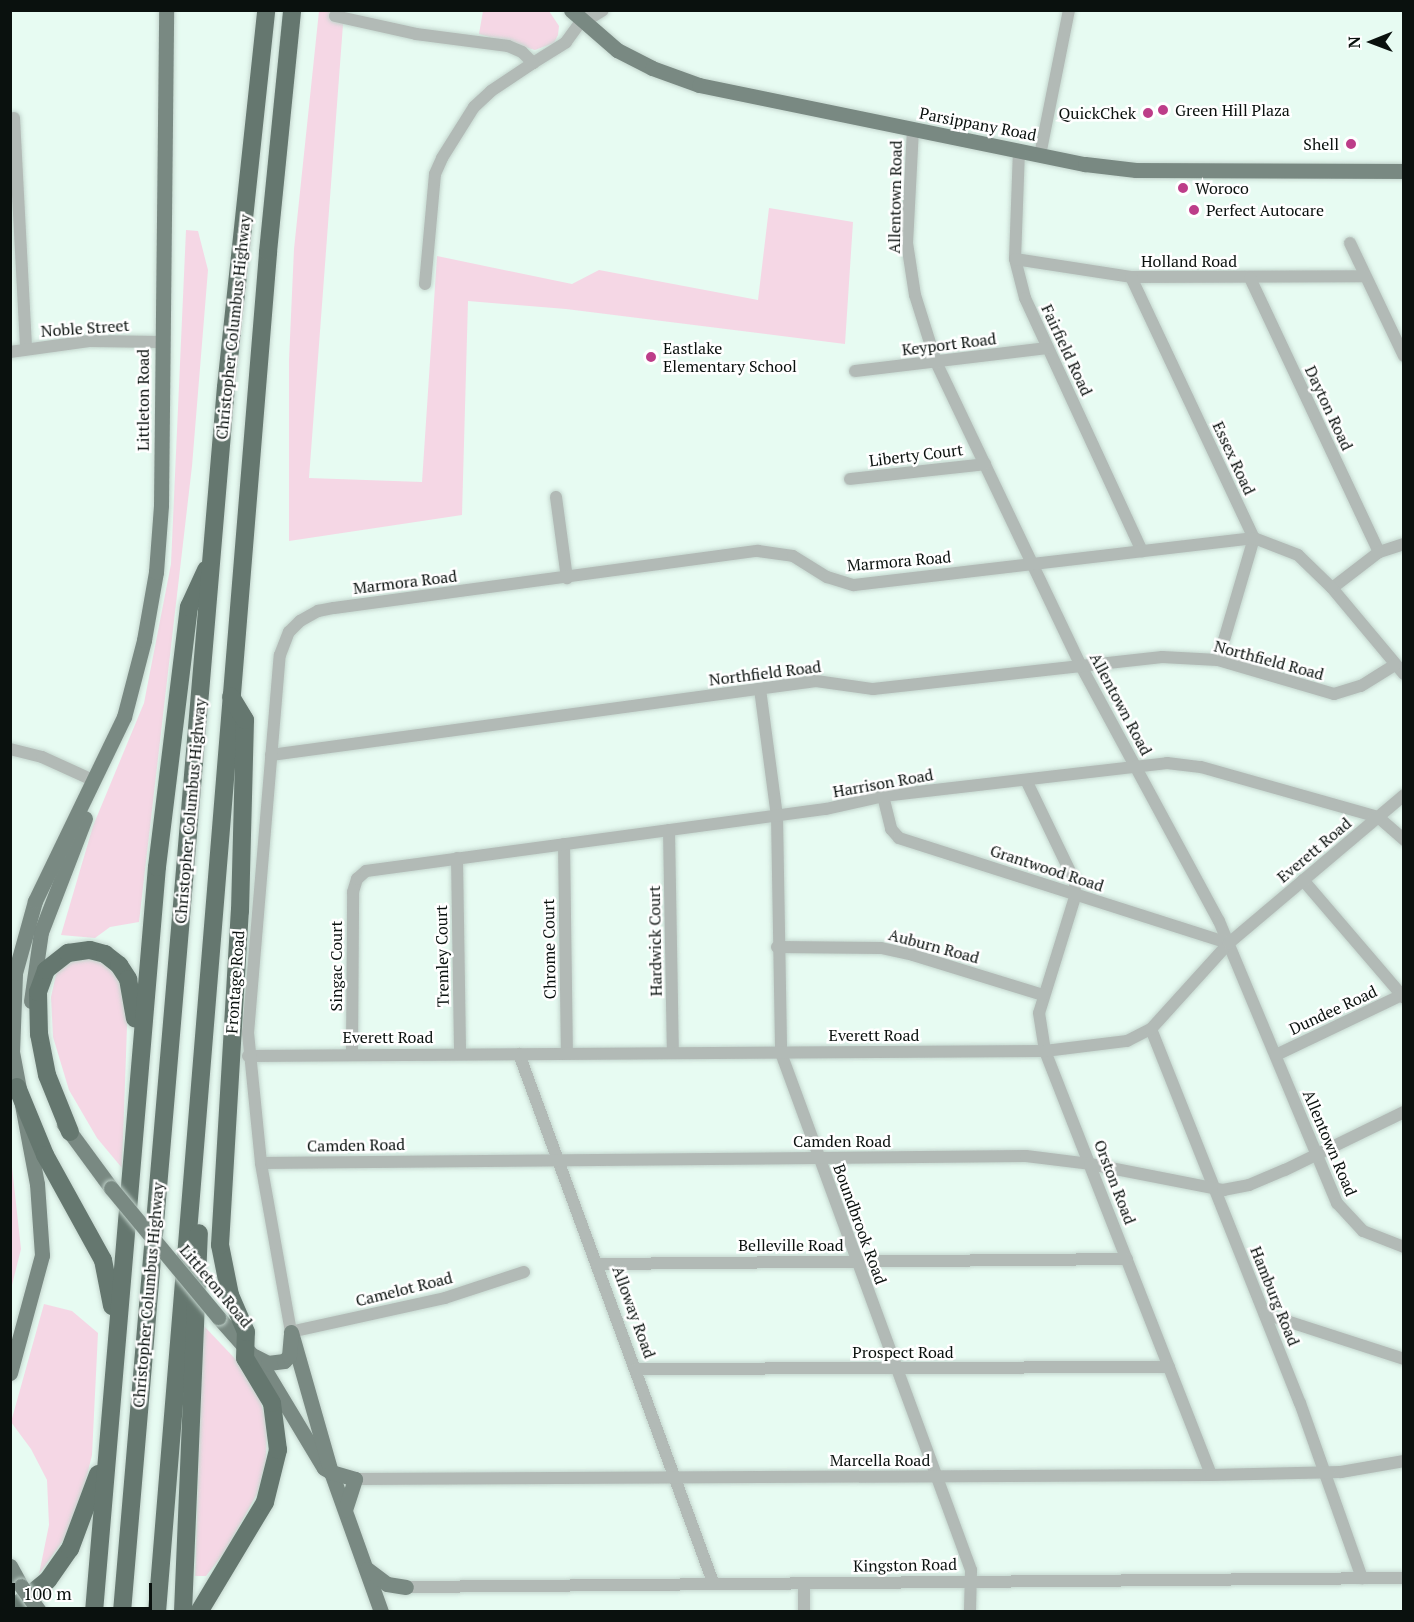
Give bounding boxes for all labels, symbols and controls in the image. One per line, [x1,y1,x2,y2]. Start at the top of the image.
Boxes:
north arrow [1342,12,1402,72]
text: N [1343,36,1365,49]
place label: Green Hill Plaza [1175,100,1290,120]
street label: Parsippany Road [918,103,1038,145]
place label: QuickChek [1058,103,1136,123]
marker: Green Hill Plaza [1156,103,1170,117]
marker: QuickChek [1141,106,1155,120]
place label: Shell [1303,134,1339,154]
marker: Shell [1344,137,1358,151]
street label: Allentown Road [884,140,906,254]
place label: Woroco [1195,178,1249,198]
marker: Woroco [1176,181,1190,195]
place label: Perfect Autocare [1206,200,1324,220]
marker: Perfect Autocare [1187,203,1201,217]
street label: Christopher Columbus Highway [212,213,254,441]
street label: Holland Road [1141,251,1237,271]
street label: Fairfield Road [1037,301,1097,399]
street label: Noble Street [40,315,130,341]
street label: Keyport Road [901,329,997,359]
place label: Eastlake Elementary School [663,338,797,376]
street label: Littleton Road [133,349,153,451]
marker: Eastlake Elementary School [644,350,658,364]
street label: Dayton Road [1301,363,1357,453]
street label: Essex Road [1209,418,1259,498]
street label: Liberty Court [868,440,964,470]
street label: Marmora Road [846,547,952,575]
street label: Marmora Road [352,566,458,598]
street label: Northfield Road [1212,636,1326,684]
street label: Allentown Road [1086,649,1156,759]
street label: Northfield Road [708,657,822,689]
street label: Christopher Columbus Highway [171,697,209,925]
street label: Harrison Road [831,765,935,801]
street label: Everett Road [1273,813,1355,887]
street label: Grantwood Road [988,841,1106,895]
street label: Hardwick Court [644,885,666,997]
street label: Chrome Court [539,899,559,999]
street label: Tremley Court [432,905,452,1007]
street label: Singac Court [326,921,346,1011]
street label: Auburn Road [886,925,982,967]
street label: Frontage Road [222,930,248,1034]
street label: Dundee Road [1286,981,1380,1039]
street label: Everett Road [829,1025,919,1045]
street label: Everett Road [343,1027,433,1047]
street label: Allentown Road [1299,1087,1361,1199]
street label: Camden Road [793,1131,891,1151]
street label: Camden Road [307,1135,405,1155]
street label: Orston Road [1090,1137,1140,1227]
street label: Boundbrook Road [829,1161,891,1287]
street label: Christopher Columbus Highway [129,1181,167,1409]
street label: Belleville Road [738,1235,844,1255]
street label: Littleton Road [176,1241,256,1331]
street label: Hamburg Road [1246,1243,1304,1349]
street label: Alloway Road [608,1263,660,1361]
street label: Camelot Road [354,1268,454,1310]
street label: Prospect Road [852,1342,954,1362]
street label: Marcella Road [830,1450,930,1470]
street label: Kingston Road [853,1554,957,1576]
scale bar [15,1571,154,1609]
text: 100 m [23,1581,72,1605]

